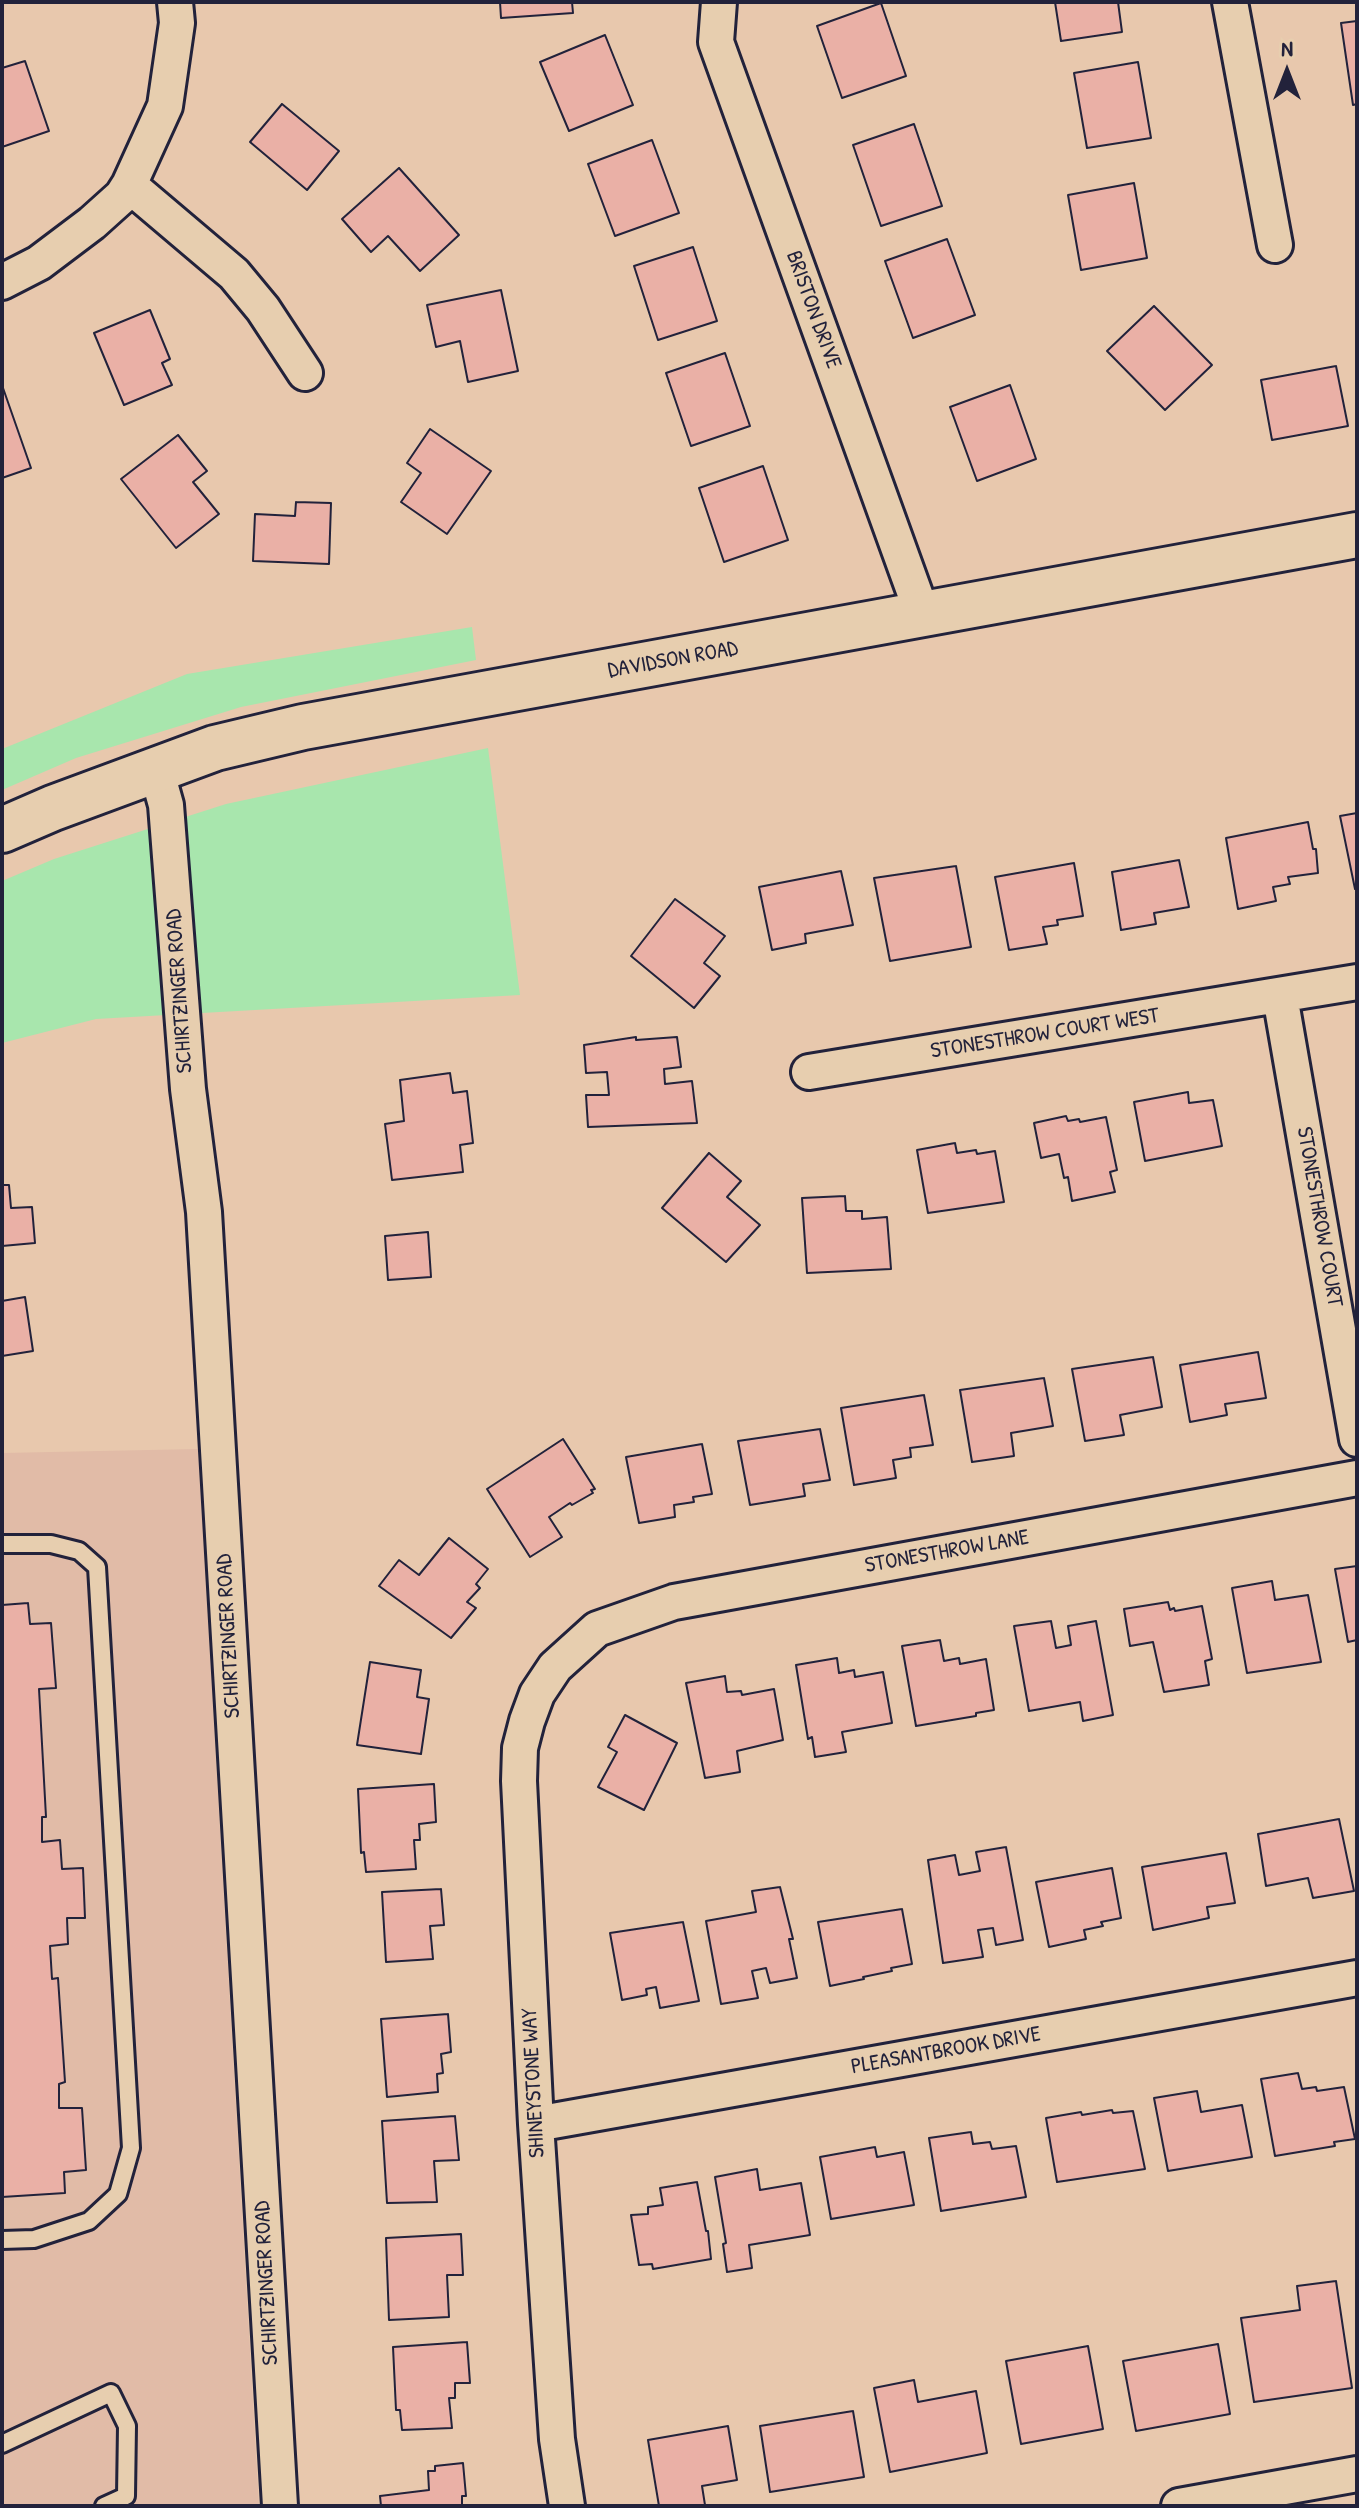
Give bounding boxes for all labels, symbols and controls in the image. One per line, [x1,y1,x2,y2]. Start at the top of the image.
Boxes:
north arrow [1247,32,1327,112]
text: N [1281,33,1293,63]
street label: BRISTON DRIVE [779,248,847,372]
street label: DAVIDSON ROAD [606,636,740,684]
street label: SCHIRTZINGER ROAD [161,908,199,1074]
street label: STONESTHROW COURT WEST [929,1003,1161,1065]
street label: STONESTHROW COURT [1290,1125,1348,1309]
street label: STONESTHROW LANE [863,1525,1031,1579]
street label: SCHIRTZINGER ROAD [212,1553,246,1719]
street label: SHINEYSTONE WAY [517,2007,551,2159]
street label: PLEASANTBROOK DRIVE [849,2021,1043,2081]
street label: SCHIRTZINGER ROAD [250,2200,284,2366]

